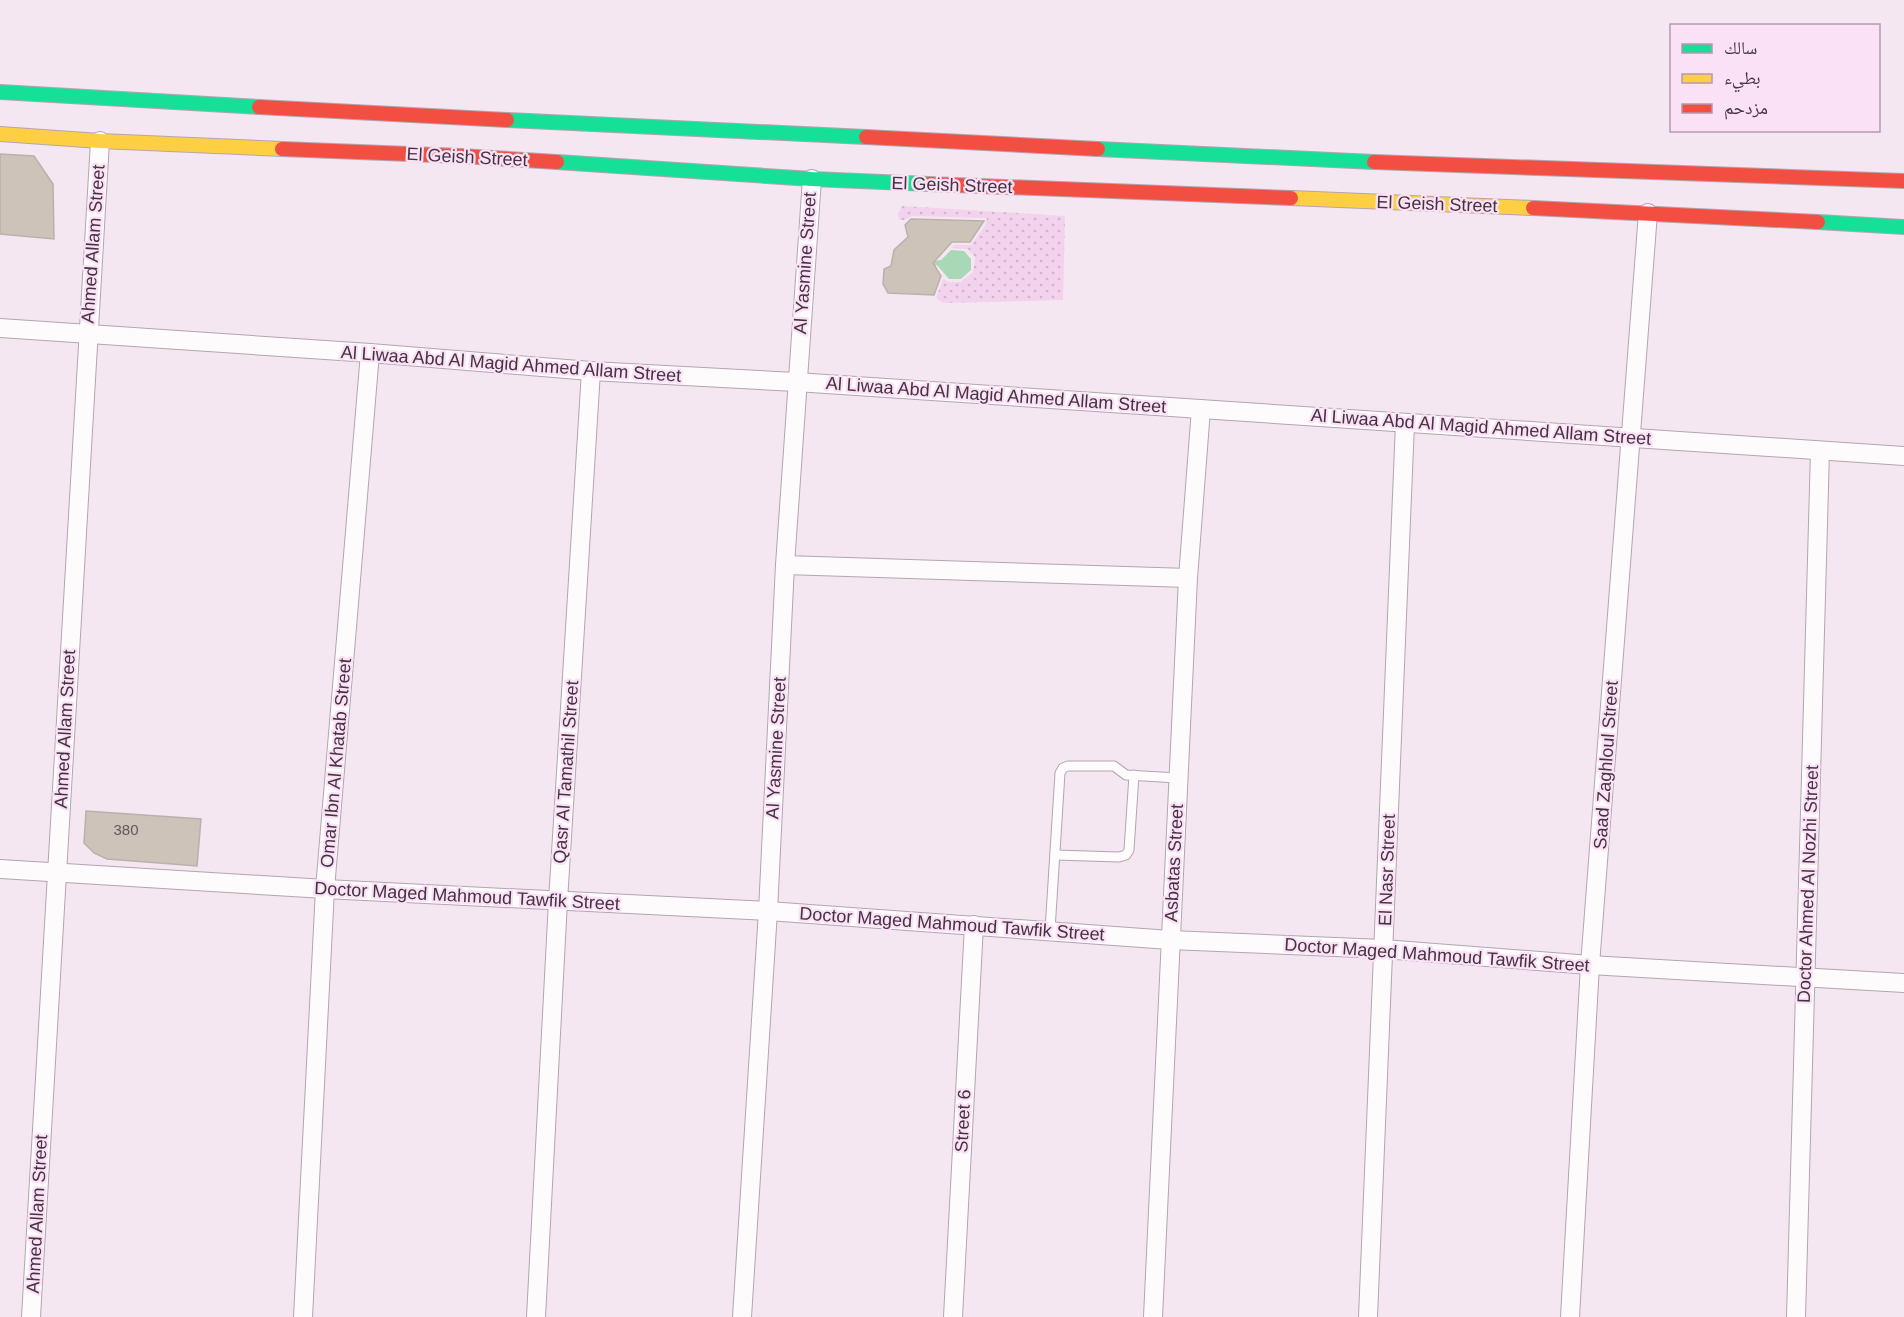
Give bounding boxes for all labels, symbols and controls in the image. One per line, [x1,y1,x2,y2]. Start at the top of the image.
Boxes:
legend [1670,24,1880,132]
text: سالك [1724,38,1757,58]
text: بطيء [1724,68,1761,93]
text: مزدحم [1724,98,1768,120]
street label: El Geish Street [406,144,528,170]
street label: Ahmed Allam Street [77,164,109,324]
street label: El Geish Street [891,173,1013,197]
street label: Al Yasmine Street [790,191,820,335]
street label: El Geish Street [1376,192,1498,216]
street label: Al Liwaa Abd Al Magid Ahmed Allam Street [340,342,682,386]
street label: Al Liwaa Abd Al Magid Ahmed Allam Street [825,373,1167,417]
street label: Al Liwaa Abd Al Magid Ahmed Allam Street [1310,405,1652,449]
street label: Ahmed Allam Street [51,649,79,809]
street label: Omar Ibn Al Khatab Street [317,657,355,869]
street label: Al Yasmine Street [762,676,790,820]
street label: Qasr Al Tamathil Street [550,680,582,864]
street label: Saad Zaghloul Street [1590,680,1622,850]
street label: Doctor Ahmed Al Nozhi Street [1794,765,1822,1003]
street label: Asbatas Street [1161,804,1187,922]
street label: El Nasr Street [1375,814,1399,926]
house number: 380 [113,821,139,838]
street label: Doctor Maged Mahmoud Tawfik Street [314,878,620,914]
street label: Doctor Maged Mahmoud Tawfik Street [799,903,1105,945]
street label: Doctor Maged Mahmoud Tawfik Street [1284,934,1590,976]
street label: Street 6 [951,1089,975,1153]
street label: Ahmed Allam Street [23,1134,51,1294]

